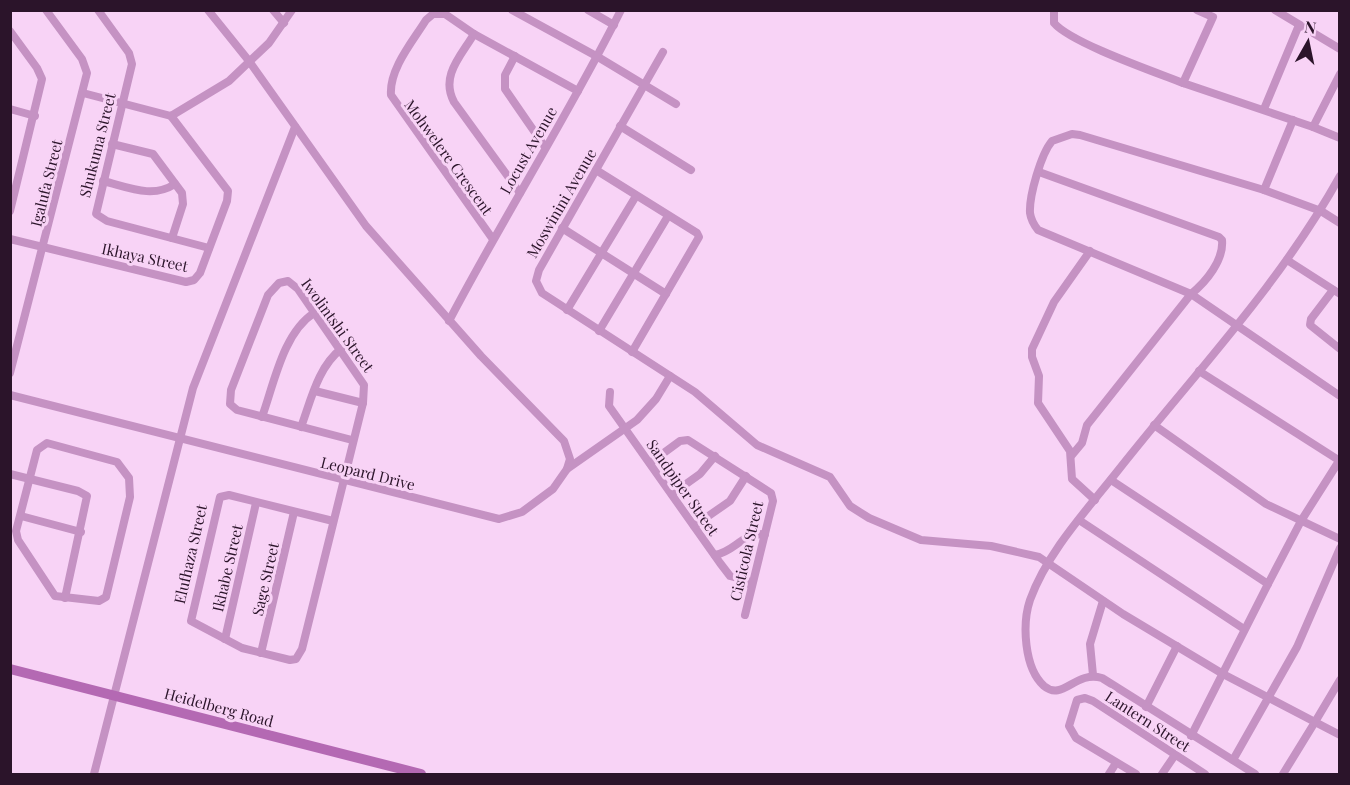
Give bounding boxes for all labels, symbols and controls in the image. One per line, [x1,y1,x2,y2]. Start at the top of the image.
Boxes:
north arrow [1278,12,1338,72]
text: N [1303,15,1318,38]
street label: Shukuma Street [74,90,120,199]
street label: Mohwelere Crescent [400,95,498,219]
street label: Locust Avenue [495,103,561,197]
street label: Igalufa Street [25,136,67,229]
street label: Moswinini Avenue [522,145,600,261]
street label: Ikhaya Street [100,238,191,276]
street label: Iwolintshi Street [297,274,379,376]
street label: Sandpiper Street [642,435,724,540]
street label: Leopard Drive [319,452,417,494]
street label: Cisticola Street [725,498,767,603]
street label: Elufhaza Street [169,502,211,606]
street label: Ikhabe Street [207,522,247,614]
street label: Sage Street [247,540,283,618]
street label: Heidelberg Road [162,683,276,731]
street label: Lantern Street [1102,686,1195,756]

